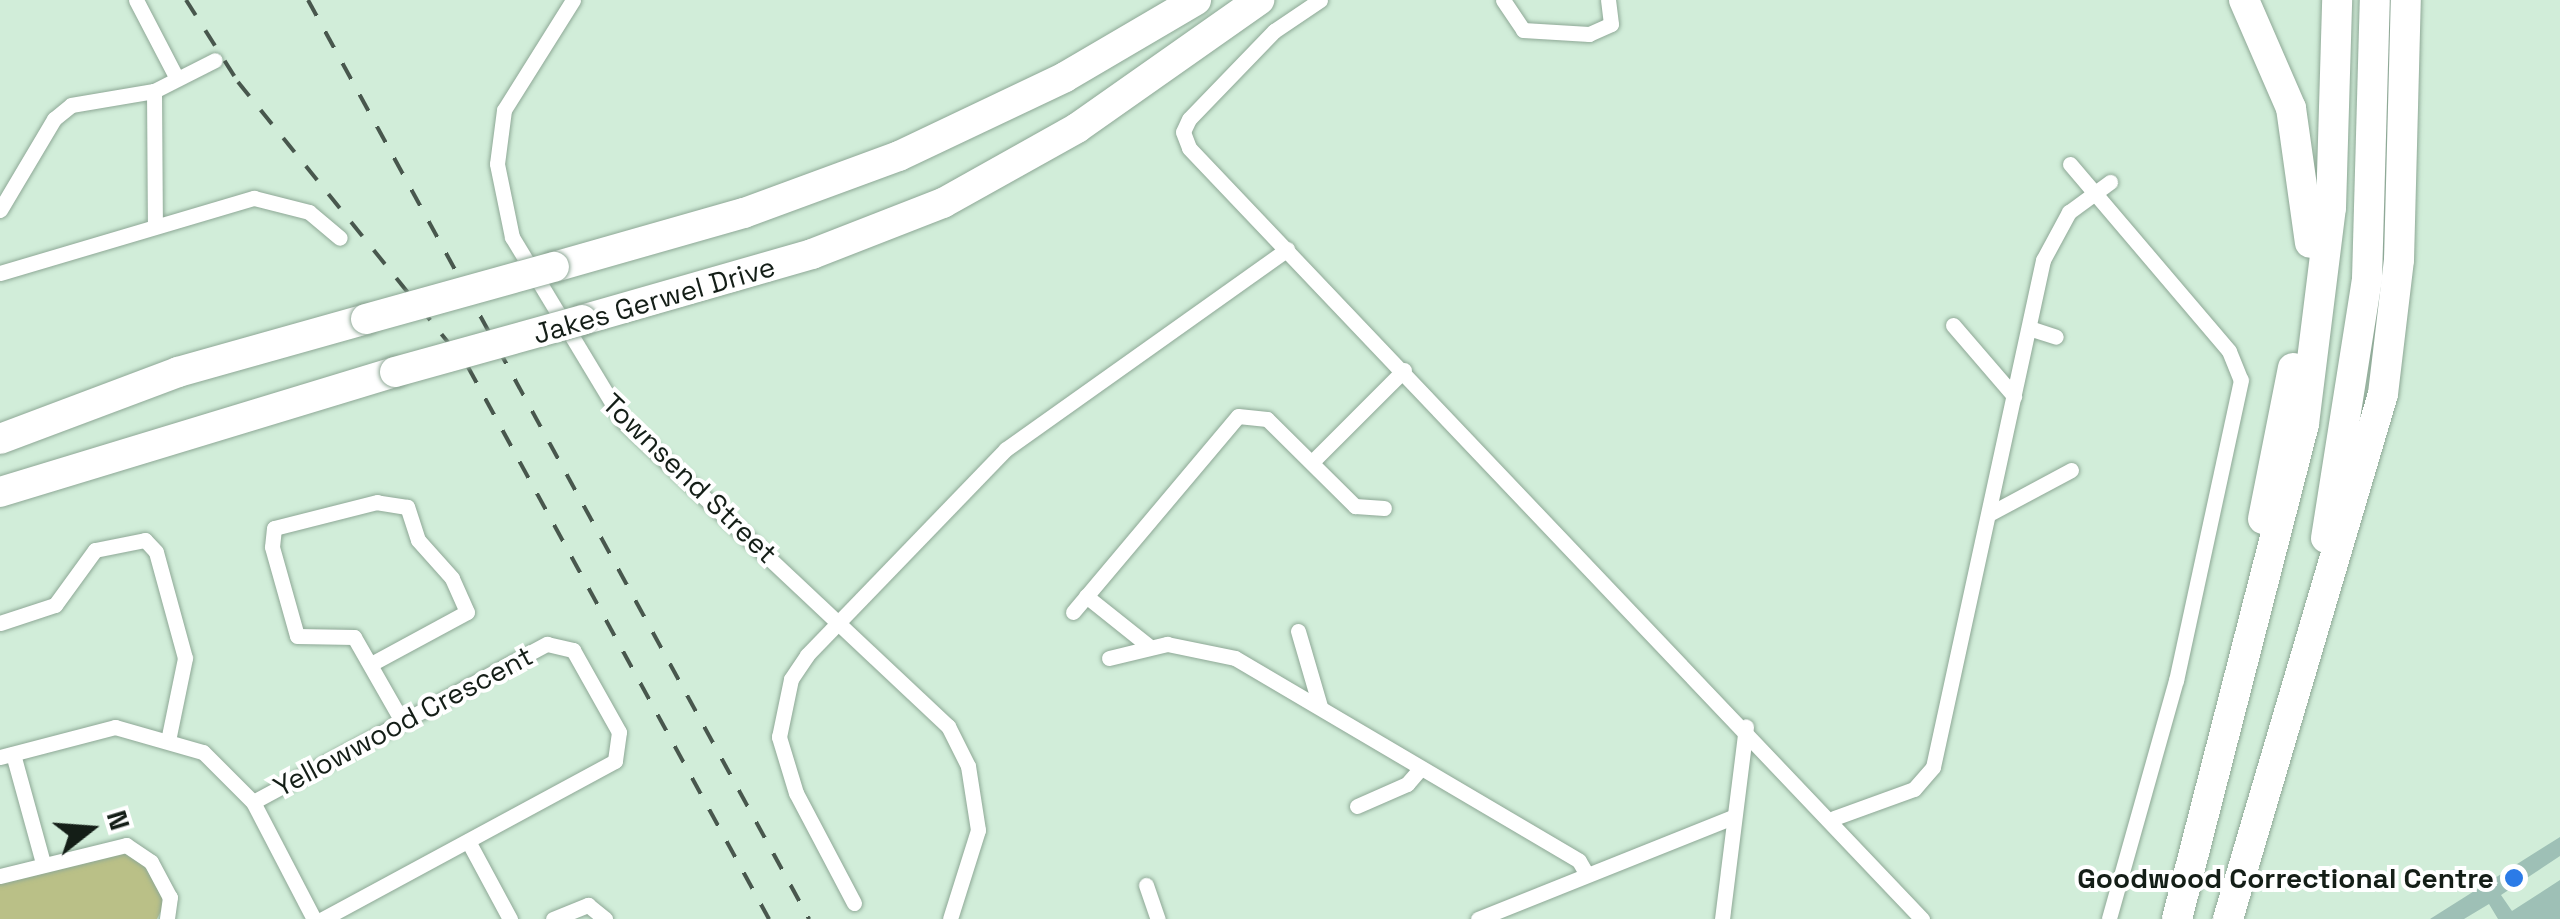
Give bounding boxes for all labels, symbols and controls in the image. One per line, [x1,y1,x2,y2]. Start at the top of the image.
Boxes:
street label: Jakes Gerwel Drive [529,249,779,351]
street label: Townsend Street [596,386,784,570]
street label: Yellowwood Crescent [268,638,538,804]
north arrow [40,779,140,879]
text: N [99,806,139,834]
place label: Goodwood Correctional Centre [2077,861,2494,895]
marker: Goodwood Correctional Centre [2503,867,2525,889]

